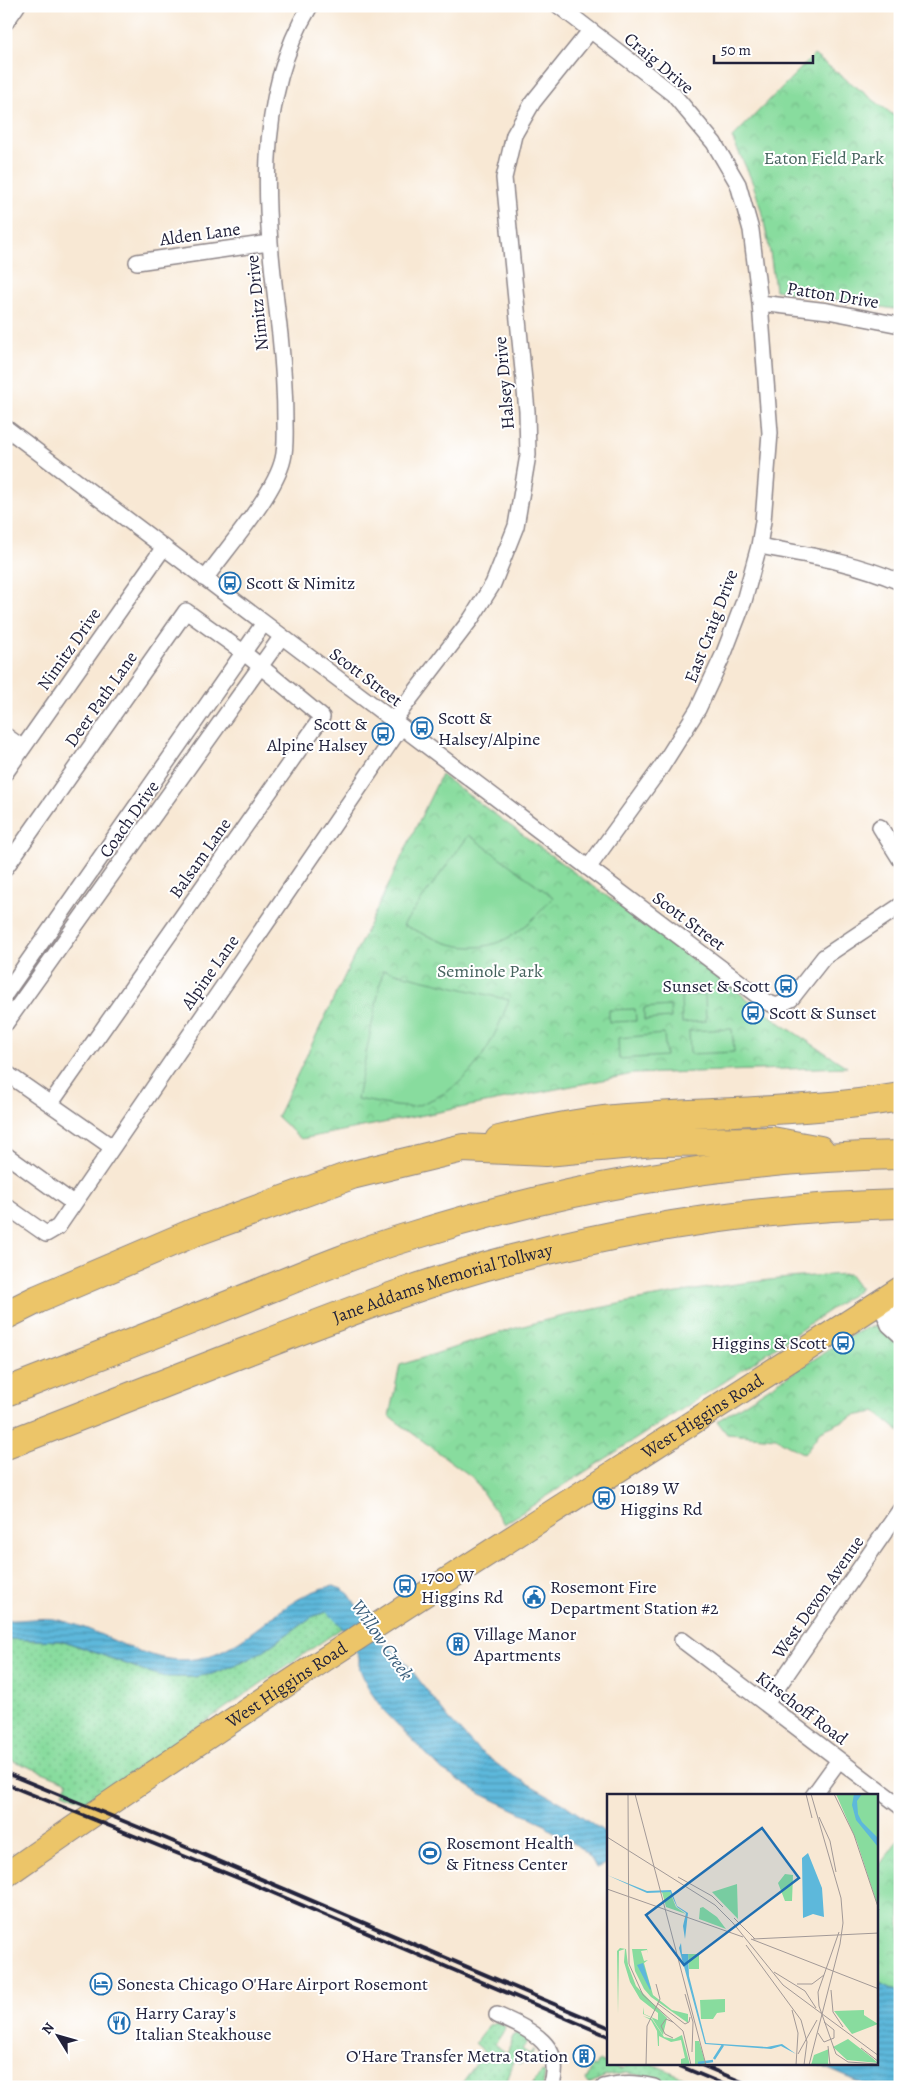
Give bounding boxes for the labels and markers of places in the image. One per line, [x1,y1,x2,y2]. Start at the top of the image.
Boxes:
bus stop icon: Scott & Nimitz [218,571,242,595]
place label: Scott & Nimitz [246,571,355,595]
place label: Scott & Halsey/Alpine [438,706,540,751]
place label: Scott & Alpine Halsey [266,712,368,757]
bus stop icon: Scott & Halsey/Alpine [410,716,434,740]
bus stop icon: Scott & Alpine Halsey [371,722,395,746]
place label: Sunset & Scott [663,974,770,998]
bus stop icon: Sunset & Scott [774,974,798,998]
bus stop icon: Scott & Sunset [741,1001,765,1025]
place label: Scott & Sunset [769,1001,877,1025]
place label: Higgins & Scott [711,1331,827,1355]
bus stop icon: Higgins & Scott [831,1331,855,1355]
place label: 10189 W Higgins Rd [620,1476,703,1521]
bus stop icon: 10189 W Higgins Rd [592,1486,616,1510]
place label: 1700 W Higgins Rd [421,1564,504,1609]
bus stop icon: 1700 W Higgins Rd [393,1574,417,1598]
place label: Rosemont Fire Department Station #2 [550,1575,719,1620]
public building icon: Rosemont Fire Department Station #2 [522,1585,546,1609]
place label: Village Manor Apartments [473,1622,576,1667]
building icon: Village Manor Apartments [446,1632,470,1656]
place label: Rosemont Health & Fitness Center [446,1831,574,1876]
sports icon: Rosemont Health & Fitness Center [418,1841,442,1865]
hotel icon: Sonesta Chicago O'Hare Airport Rosemont [89,1972,113,1996]
place label: Sonesta Chicago O'Hare Airport Rosemont [117,1972,428,1996]
place label: Harry Caray's Italian Steakhouse [135,2001,272,2046]
restaurant icon: Harry Caray's Italian Steakhouse [107,2011,131,2035]
place label: O'Hare Transfer Metra Station [346,2044,568,2068]
building icon: O'Hare Transfer Metra Station [572,2044,596,2068]

